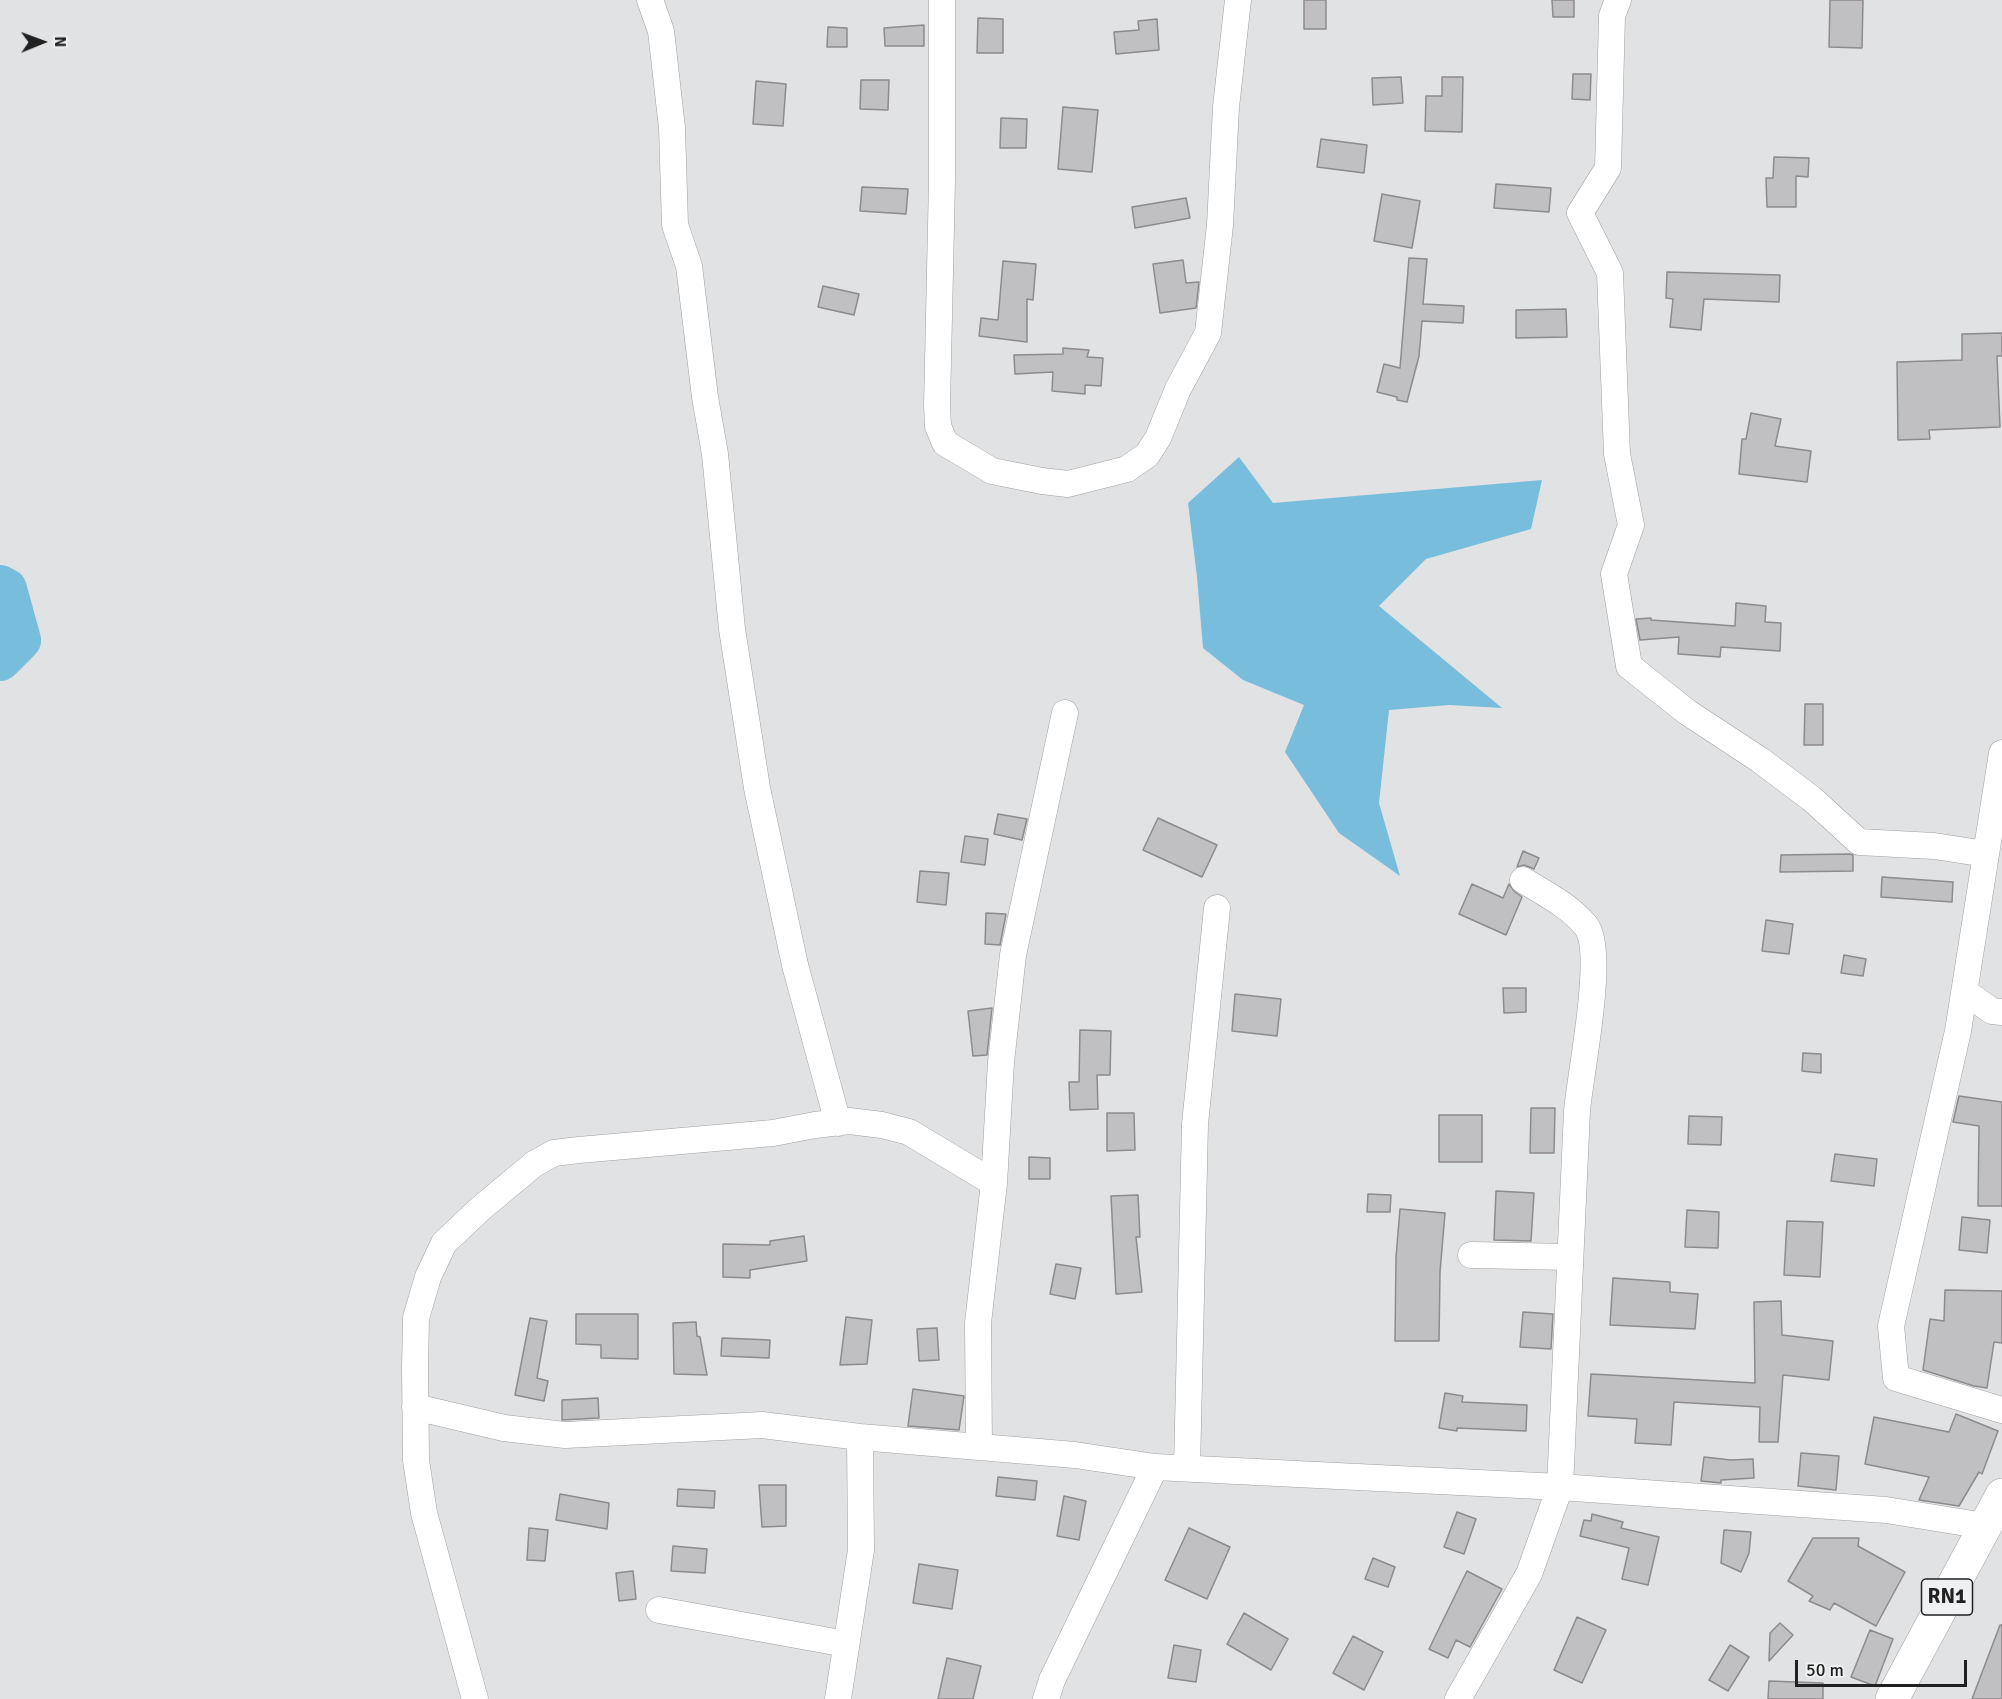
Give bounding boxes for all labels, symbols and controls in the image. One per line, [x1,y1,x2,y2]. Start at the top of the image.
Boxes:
north arrow [12,12,72,72]
text: N [50,36,70,47]
road number: RN1 [1922,1579,1972,1615]
scale bar [1798,1648,1970,1686]
text: 50 m [1806,1659,1844,1681]

